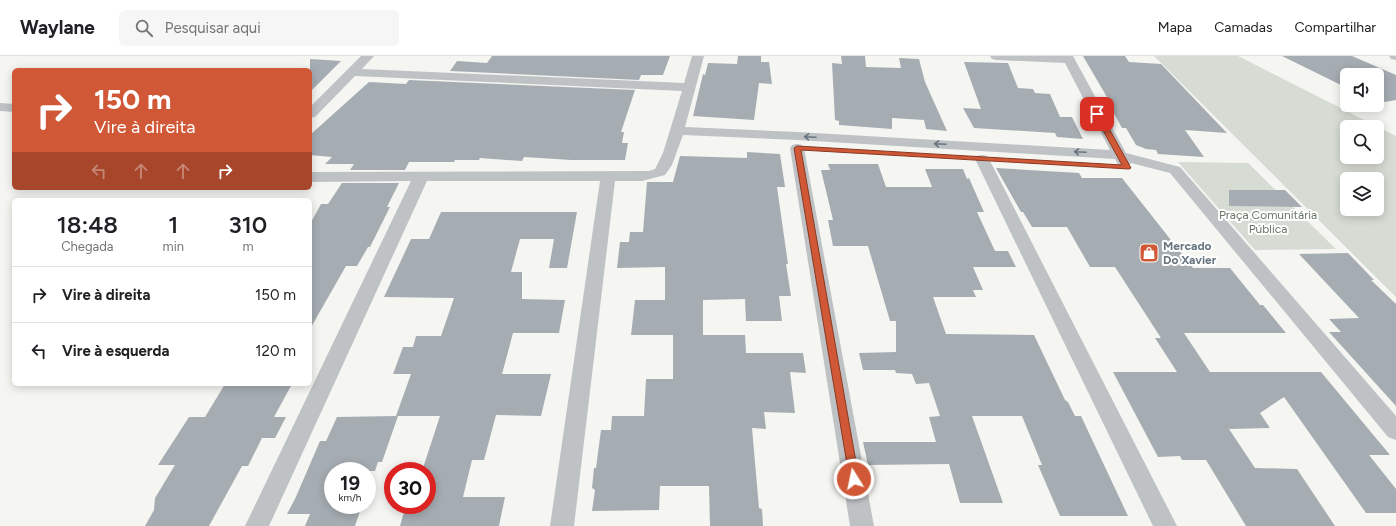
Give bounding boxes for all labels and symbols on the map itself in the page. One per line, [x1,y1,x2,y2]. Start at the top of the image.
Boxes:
pin [1080,97,1114,131]
one-way arrow [804,133,817,140]
one-way arrow [934,141,947,148]
one-way arrow [1074,149,1087,156]
park label: Praça Comunitária Pública [1219,208,1317,236]
place label: Mercado Do Xavier [1163,239,1217,267]
shop icon: Mercado Do Xavier [1138,242,1160,264]
position arrow [833,458,875,500]
speed limit sign: 30 [384,462,436,514]

